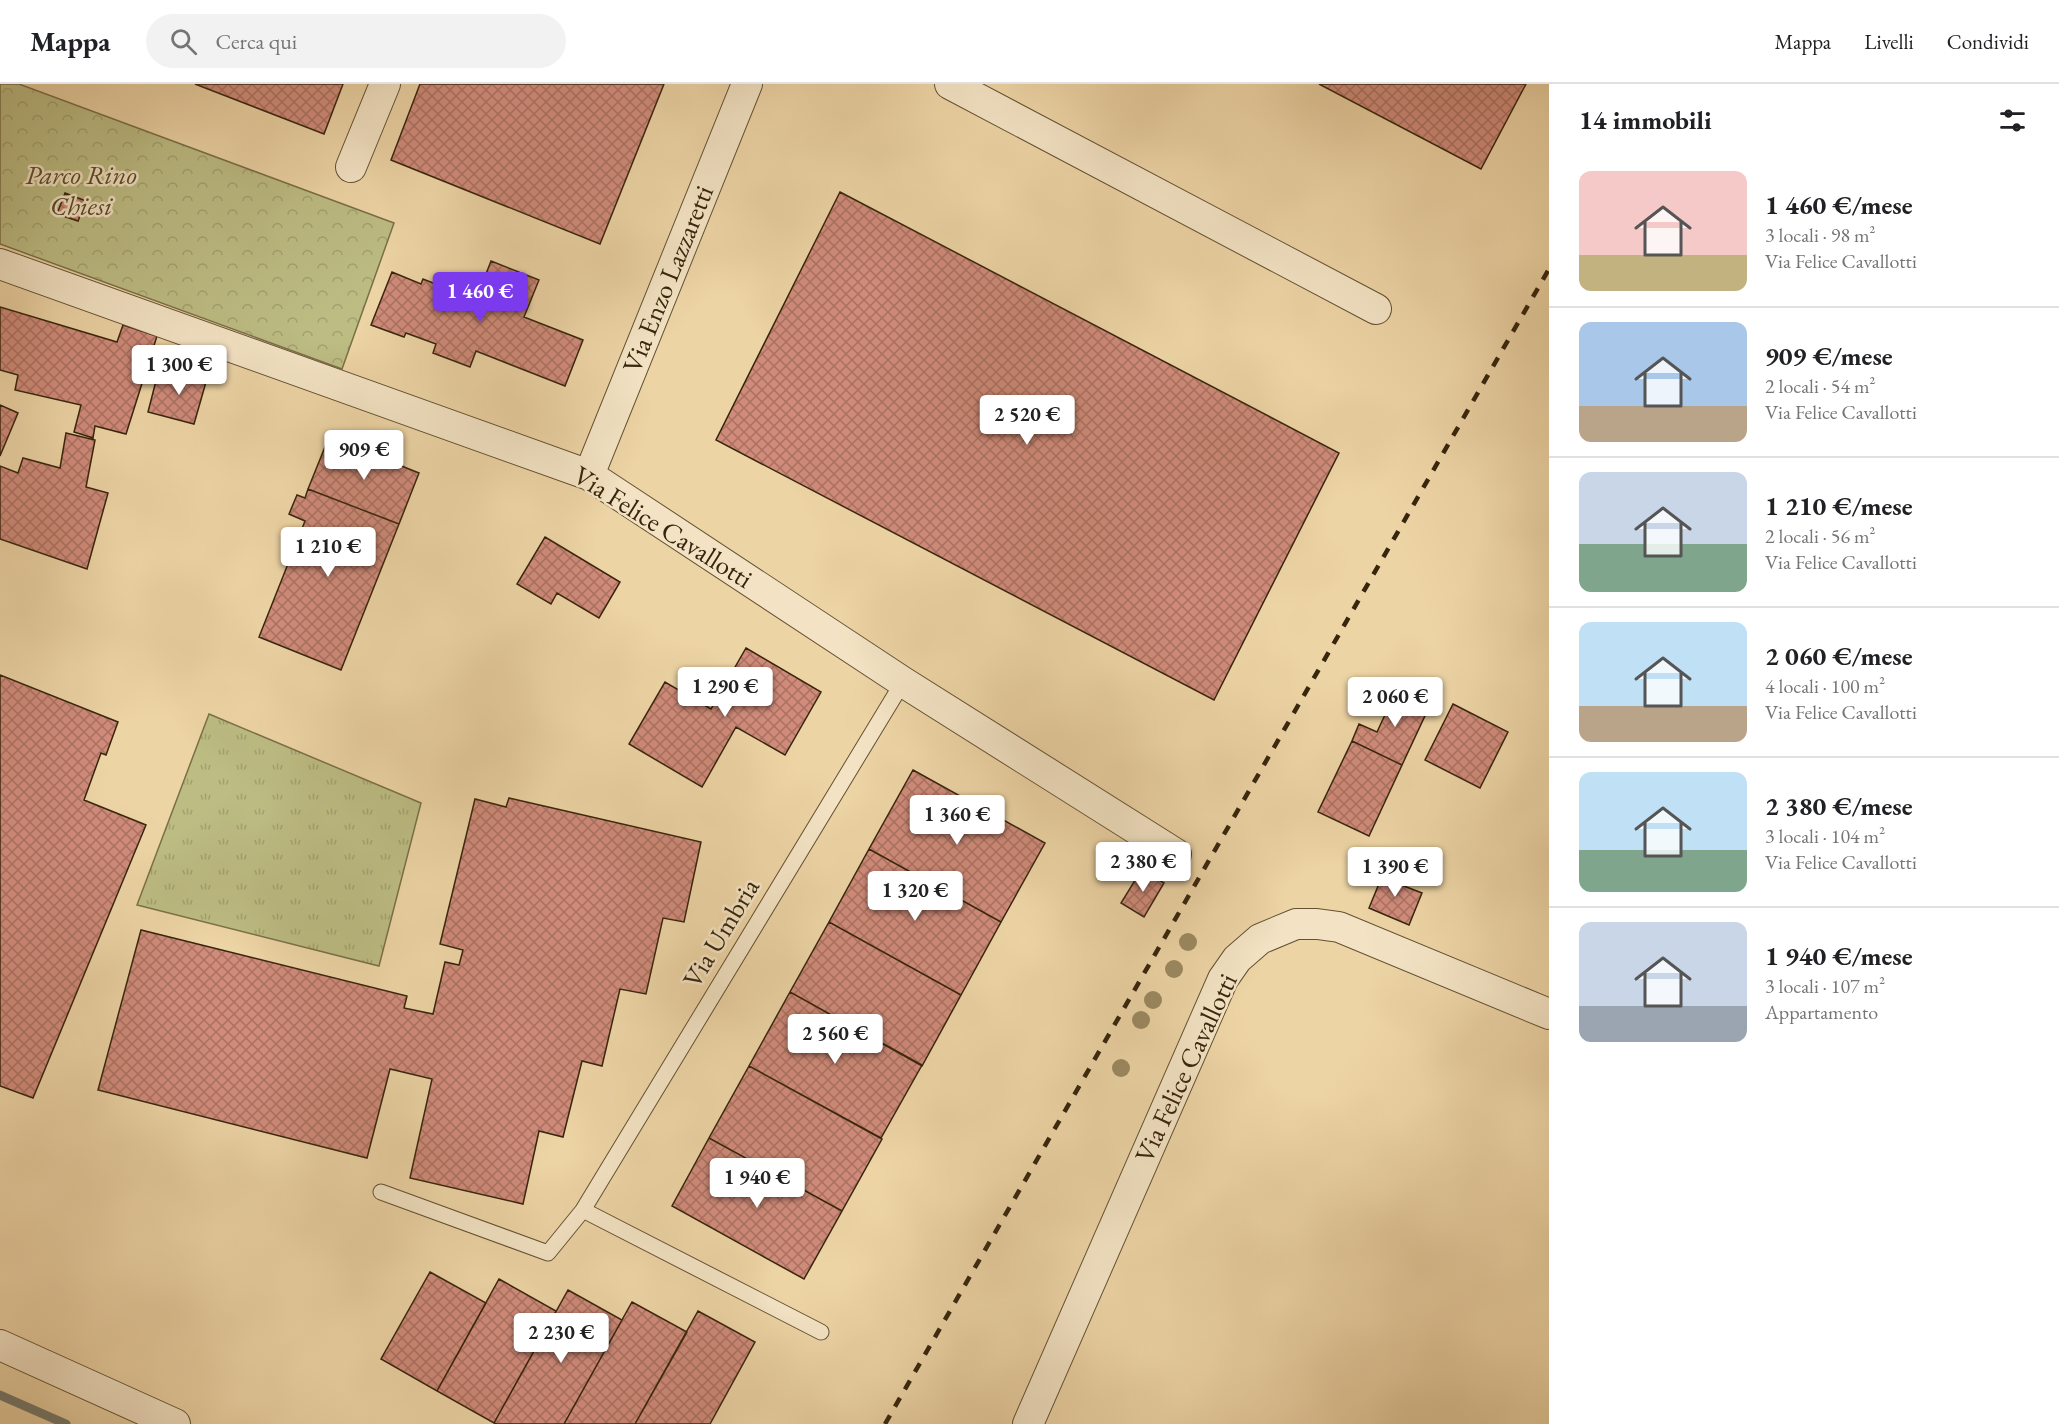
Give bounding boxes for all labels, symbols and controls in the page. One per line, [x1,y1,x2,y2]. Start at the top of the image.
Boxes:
search box [146,14,566,68]
text: Mappa [30,23,110,59]
icon: search [167,25,200,58]
text: Cerca qui [215,27,297,56]
text: Mappa [1775,28,1831,55]
text: Livelli [1864,28,1914,55]
text: Condividi [1947,28,2029,55]
text: 14 immobili [1579,103,1712,137]
icon: filters [1996,104,2029,137]
park label: Parco Rino Chiesi [25,157,137,223]
street label: Via Enzo Lazzaretti [614,180,721,378]
text: 1 460 €/mese [1765,188,1913,222]
icon: home [1627,195,1699,267]
text: 3 locali · 98 m² [1765,222,1876,248]
text: Via Felice Cavallotti [1765,248,1917,274]
pin: 1 460 € [425,272,535,323]
text: 1 460 € [447,278,513,304]
text: 909 €/mese [1765,339,1893,373]
pin: 1 300 € [124,345,234,396]
icon: home [1627,346,1699,418]
text: 1 300 € [146,351,212,377]
text: 2 locali · 54 m² [1765,373,1876,399]
pin: 2 520 € [972,395,1082,446]
text: Via Felice Cavallotti [1765,399,1917,425]
text: 2 520 € [994,401,1060,427]
pin: 909 € [322,430,406,481]
text: 909 € [338,436,390,462]
street label: Via Felice Cavallotti [567,457,760,596]
text: 1 210 €/mese [1765,489,1913,523]
icon: home [1627,496,1699,568]
text: 2 locali · 56 m² [1765,523,1876,549]
pin: 1 210 € [273,527,383,578]
text: 1 210 € [295,533,361,559]
text: Via Felice Cavallotti [1765,549,1917,575]
text: 2 060 €/mese [1765,639,1913,673]
icon: home [1627,646,1699,718]
pin: 1 290 € [670,667,780,718]
text: 1 290 € [692,673,758,699]
text: 4 locali · 100 m² [1765,673,1885,699]
pin: 2 060 € [1340,677,1450,728]
text: 2 060 € [1362,683,1428,709]
text: Via Felice Cavallotti [1765,699,1917,725]
text: 2 380 €/mese [1765,789,1913,823]
pin: 1 360 € [902,795,1012,846]
icon: home [1627,796,1699,868]
text: 1 360 € [924,801,990,827]
text: 3 locali · 104 m² [1765,823,1885,849]
pin: 2 380 € [1088,842,1198,893]
pin: 1 390 € [1340,847,1450,898]
text: 2 380 € [1110,848,1176,874]
text: Via Felice Cavallotti [1765,849,1917,875]
text: 1 390 € [1362,853,1428,879]
street label: Via Umbria [674,871,767,994]
pin: 1 320 € [860,871,970,922]
text: 1 320 € [882,877,948,903]
text: 1 940 €/mese [1765,939,1913,973]
icon: home [1627,946,1699,1018]
street label: Via Felice Cavallotti [1126,967,1245,1168]
text: 3 locali · 107 m² [1765,973,1885,999]
text: Appartamento [1765,999,1878,1025]
pin: 2 560 € [780,1014,890,1065]
text: 2 560 € [802,1020,868,1046]
pin: 1 940 € [702,1158,812,1209]
text: 1 940 € [724,1164,790,1190]
pin: 2 230 € [506,1313,616,1364]
text: 2 230 € [528,1319,594,1345]

